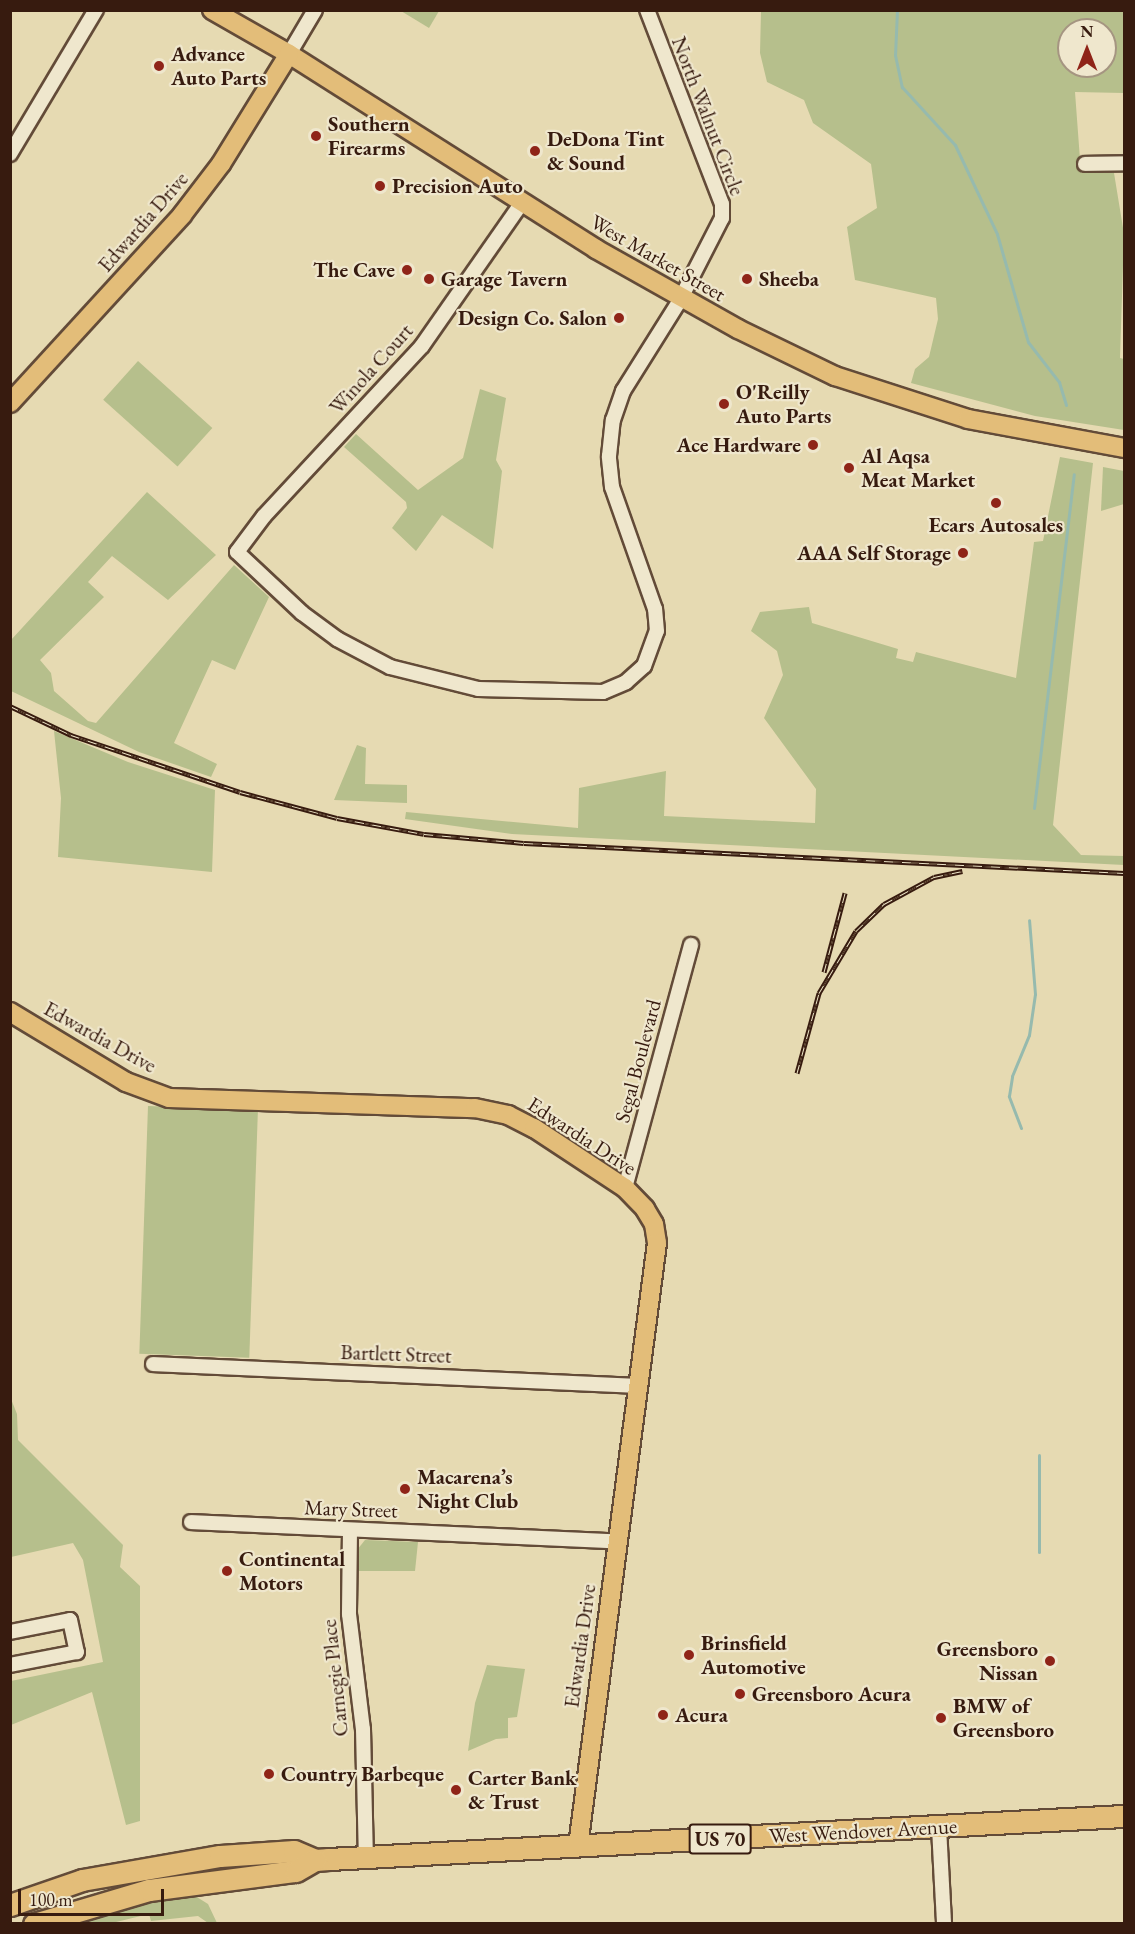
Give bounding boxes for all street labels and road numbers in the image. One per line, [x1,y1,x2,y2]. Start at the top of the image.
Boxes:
street label: North Walnut Circle [666,33,750,199]
street label: Edwardia Drive [93,167,193,277]
street label: West Market Street [586,209,730,307]
street label: Winola Court [324,319,418,419]
street label: Edwardia Drive [39,996,161,1078]
street label: Segal Boulevard [609,997,667,1125]
street label: Edwardia Drive [523,1091,641,1181]
street label: Bartlett Street [340,1339,452,1369]
street label: Mary Street [304,1495,398,1523]
street label: Edwardia Drive [559,1583,601,1709]
street label: Carnegie Place [316,1618,354,1738]
street label: West Wendover Avenue [768,1813,958,1849]
road number: US 70 [688,1822,752,1856]

